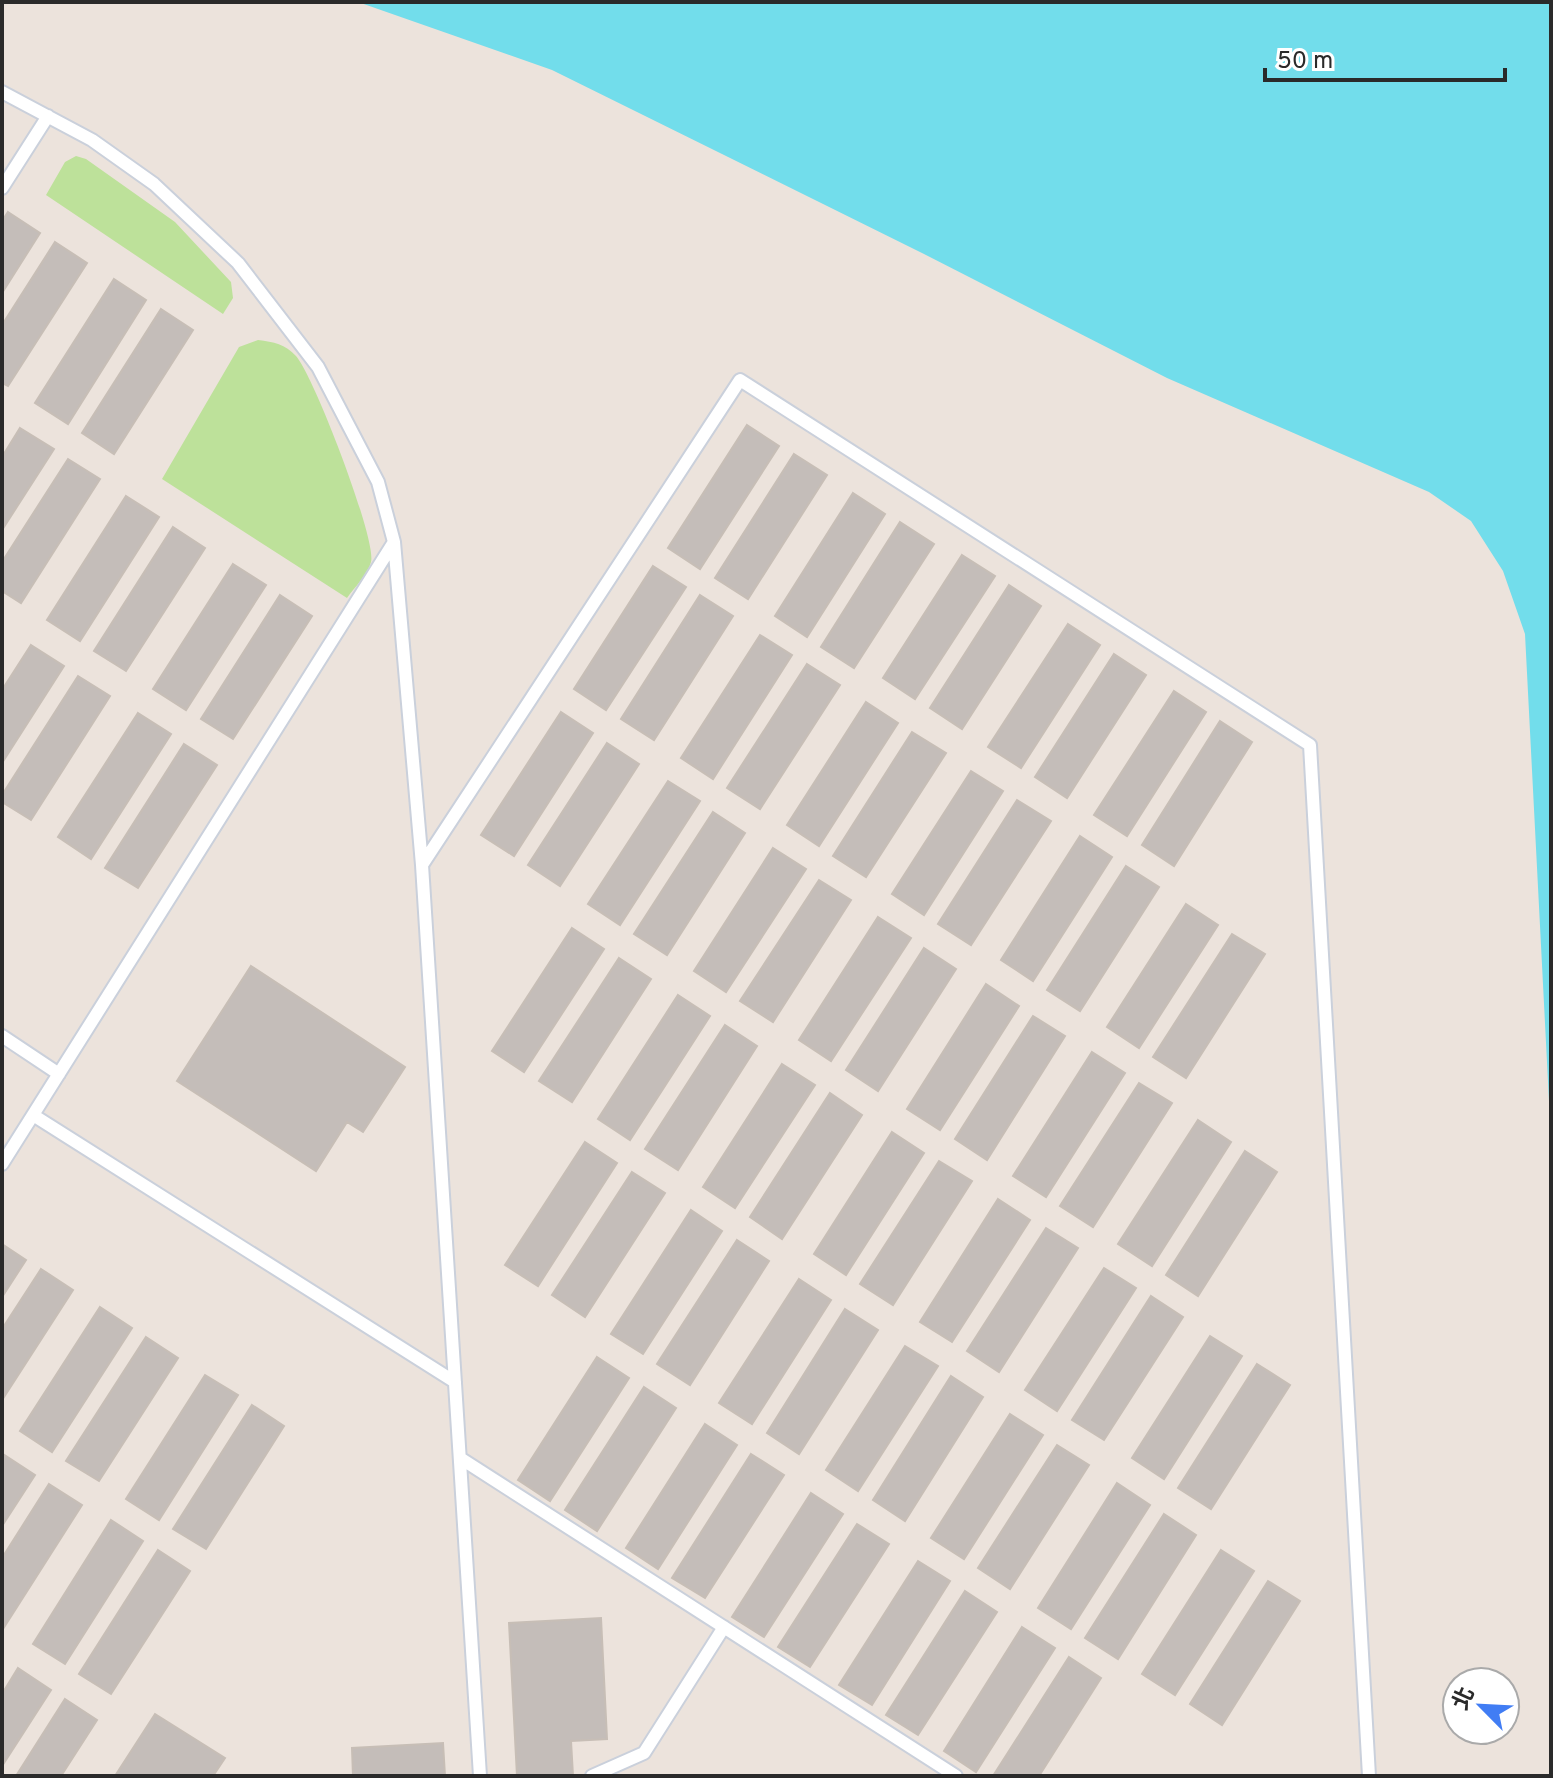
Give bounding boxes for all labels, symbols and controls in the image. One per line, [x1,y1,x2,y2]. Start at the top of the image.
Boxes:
scale bar [1265,32,1505,82]
text: 50 m [1277,47,1333,77]
north arrow [1441,1666,1521,1746]
text: 北 [1448,1683,1482,1714]

